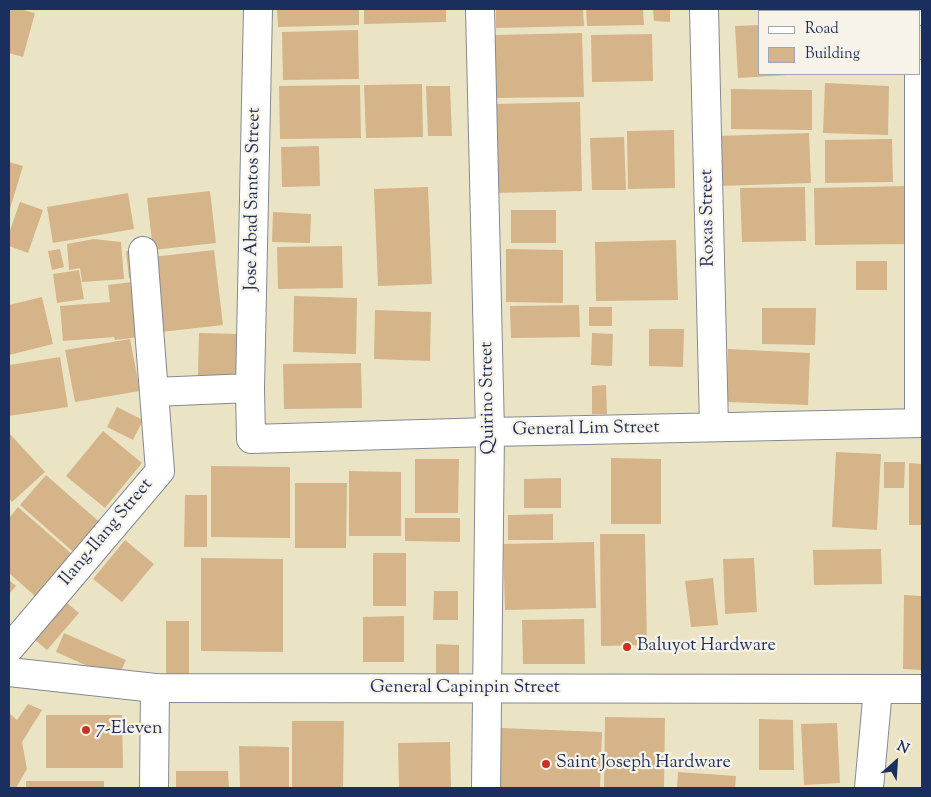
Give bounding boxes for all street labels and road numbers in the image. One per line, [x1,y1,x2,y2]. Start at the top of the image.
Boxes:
street label: Jose Abad Santos Street [242,107,266,291]
street label: Roxas Street [697,169,721,267]
street label: Quirino Street [477,341,501,455]
street label: General Lim Street [512,418,660,442]
street label: Ilang-Ilang Street [56,475,158,591]
street label: General Capinpin Street [370,678,560,700]

